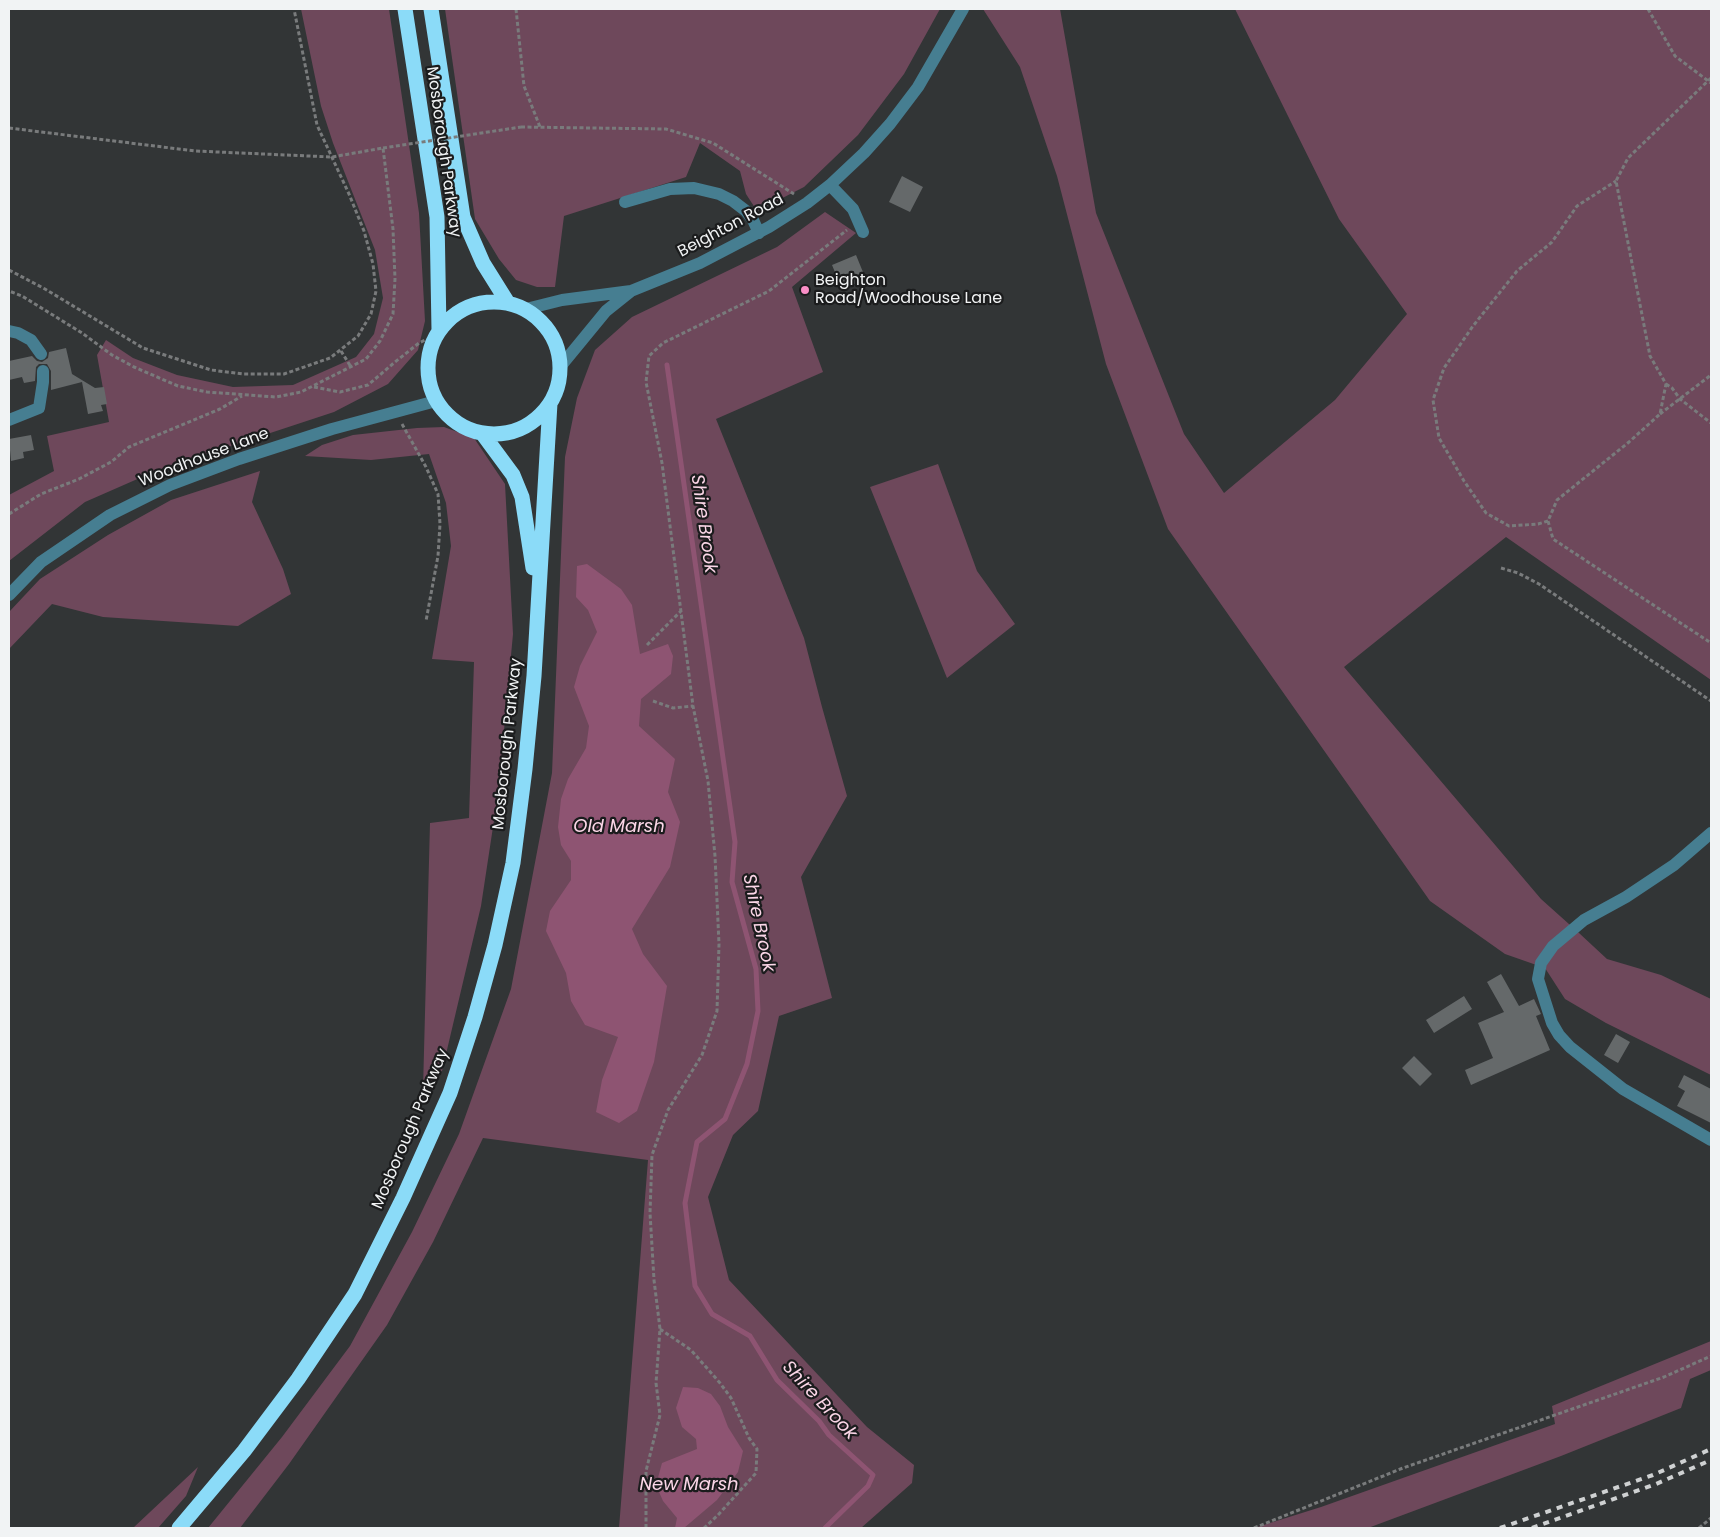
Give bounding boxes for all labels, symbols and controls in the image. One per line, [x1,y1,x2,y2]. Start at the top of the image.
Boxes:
street label: Mosborough Parkway [421,65,465,239]
street label: Beighton Road [675,190,787,262]
place label: Beighton Road/Woodhouse Lane [815,271,1002,309]
marker: Beighton Road/Woodhouse Lane [799,284,811,296]
street label: Woodhouse Lane [136,424,272,492]
water label: Shire Brook [685,473,721,575]
street label: Mosborough Parkway [489,657,527,831]
water label: Old Marsh [573,816,665,838]
water label: Shire Brook [737,872,779,974]
street label: Mosborough Parkway [368,1046,454,1212]
water label: Shire Brook [777,1357,861,1445]
water label: New Marsh [639,1474,739,1496]

